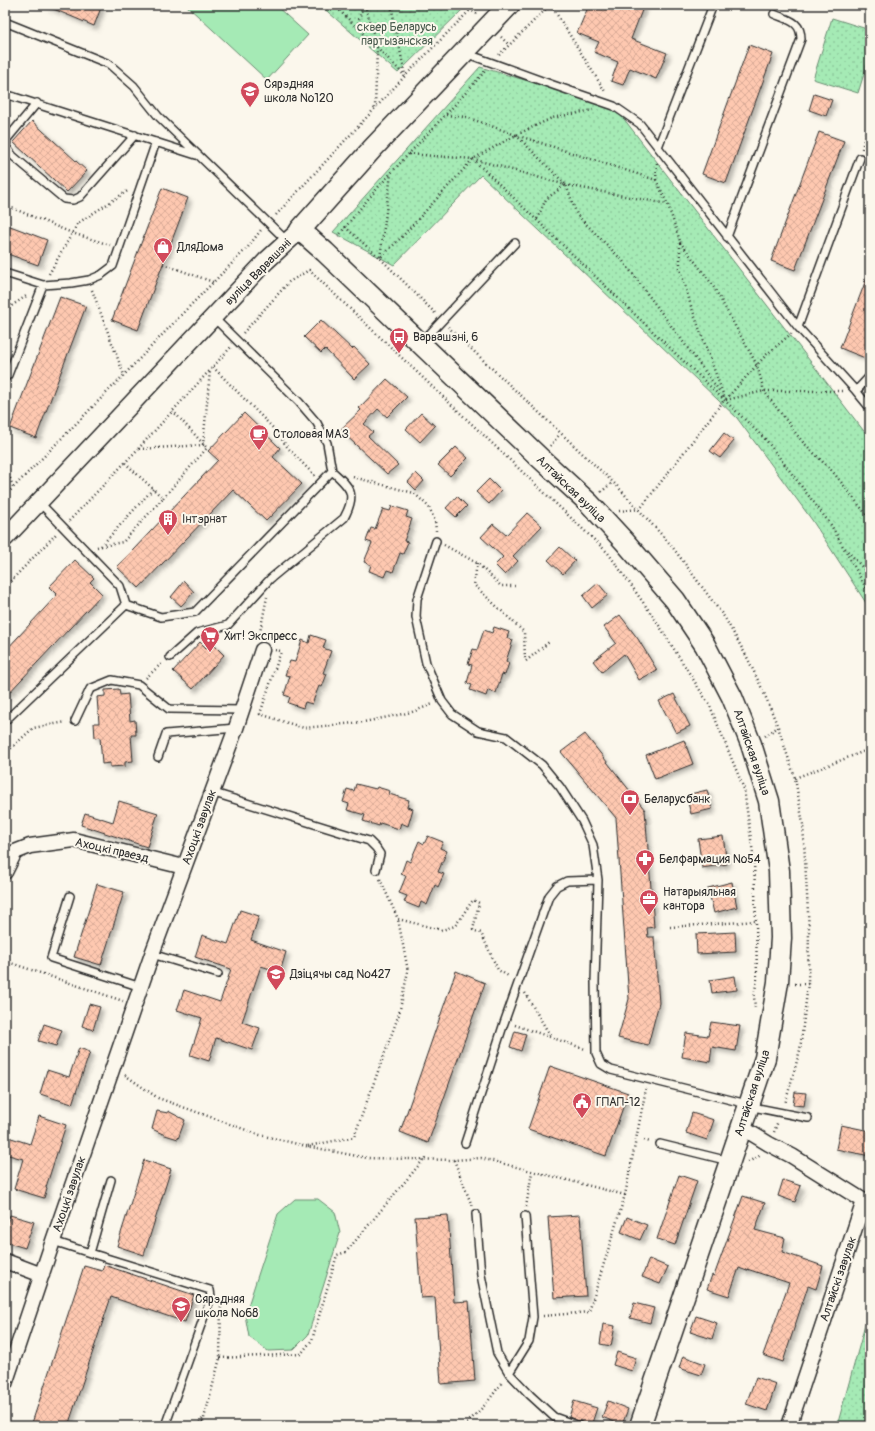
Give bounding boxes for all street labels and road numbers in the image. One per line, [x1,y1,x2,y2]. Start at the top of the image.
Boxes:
street label: вуліца Варвашэні [222,236,295,309]
street label: Алтайская вуліца [533,453,609,526]
street label: Алтайская вуліца [730,707,773,798]
street label: Ахоцкі завулак [179,787,220,867]
street label: Ахоцкі праезд [74,835,151,866]
street label: Алтайская вуліца [731,1048,774,1138]
street label: Ахоцкі завулак [49,1154,89,1234]
street label: Алтайскі завулак [817,1235,860,1324]

